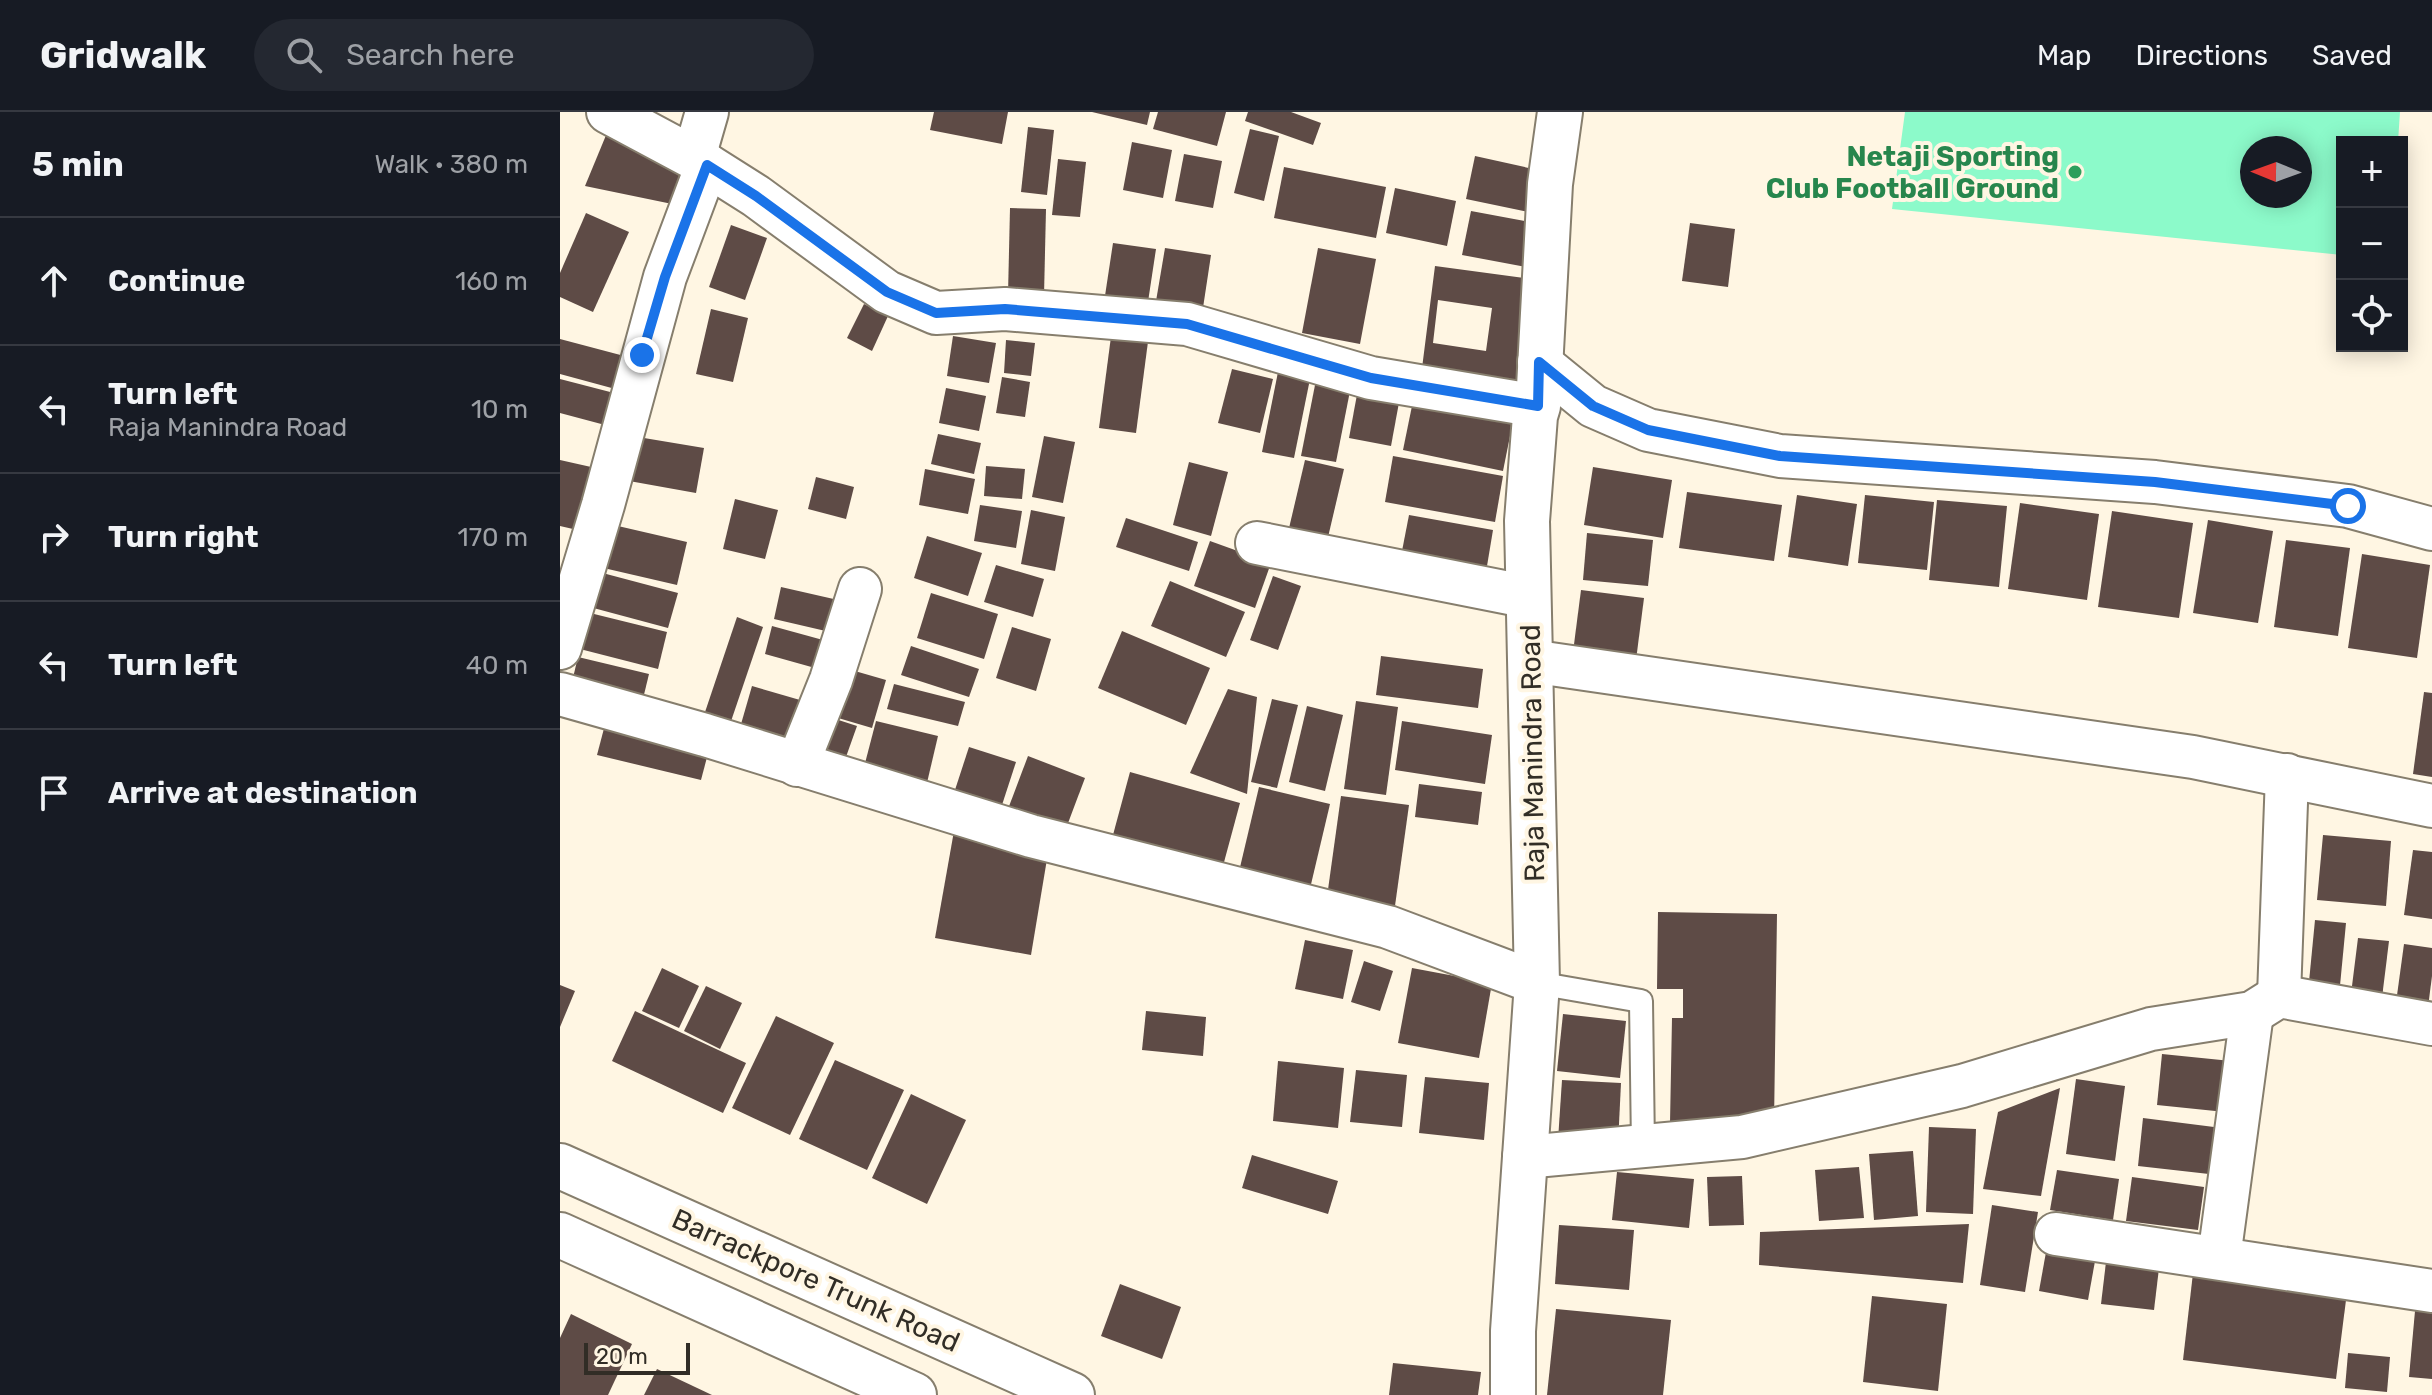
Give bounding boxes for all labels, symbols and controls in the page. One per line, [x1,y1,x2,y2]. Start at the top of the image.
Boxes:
search box [254,19,814,91]
text: Gridwalk [40,32,206,78]
icon: search [282,33,326,77]
text: Search here [346,37,514,73]
text: Map [2037,39,2091,72]
text: Directions [2135,39,2268,72]
text: Saved [2312,39,2392,72]
north arrow [2240,136,2312,208]
map controls [2336,136,2408,352]
button: + [2336,136,2408,208]
place label: Netaji Sporting Club Football Ground [1766,140,2059,205]
text: 5 min [32,144,124,185]
text: Walk · 380 m [374,149,528,180]
marker: Netaji Sporting Club Football Ground [2066,163,2084,181]
button: − [2336,208,2408,280]
icon: ahead [32,259,76,303]
text: Continue [108,263,245,299]
text: 160 m [455,266,528,297]
button: locate [2336,280,2408,352]
route end [624,337,660,373]
text: Turn left [108,376,238,412]
icon: left [32,387,76,431]
text: 10 m [471,394,528,425]
text: Raja Manindra Road [108,412,347,443]
route start [2330,488,2366,524]
icon: right [32,515,76,559]
text: Turn right [108,519,259,555]
text: 170 m [458,522,528,553]
street label: Raja Manindra Road [1514,624,1551,882]
icon: left [32,643,76,687]
text: Turn left [108,647,238,683]
text: 40 m [466,650,528,681]
icon: arrive [32,771,76,815]
text: Arrive at destination [108,775,418,811]
street label: Barrackpore Trunk Road [667,1202,965,1359]
scale bar [584,1339,690,1375]
text: 20 m [596,1343,648,1370]

